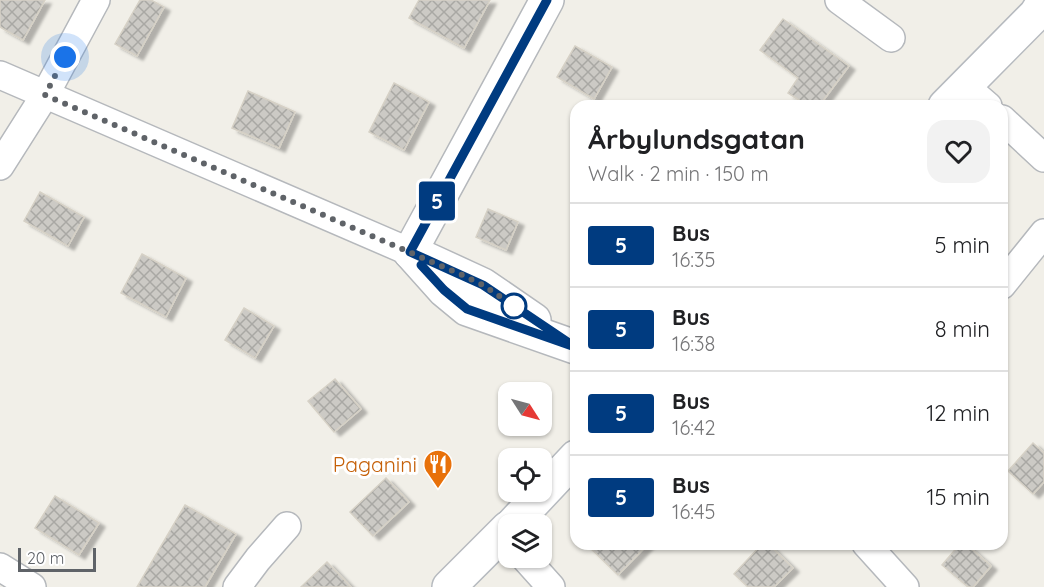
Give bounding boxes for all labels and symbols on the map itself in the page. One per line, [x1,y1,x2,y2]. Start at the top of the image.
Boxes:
your location [50,42,80,72]
line badge: 5 [418,182,456,220]
unlabelled marker [501,293,527,319]
north arrow [498,382,552,436]
restaurant icon: Paganini [422,448,454,490]
place label: Paganini [333,451,417,477]
scale bar [18,545,96,572]

